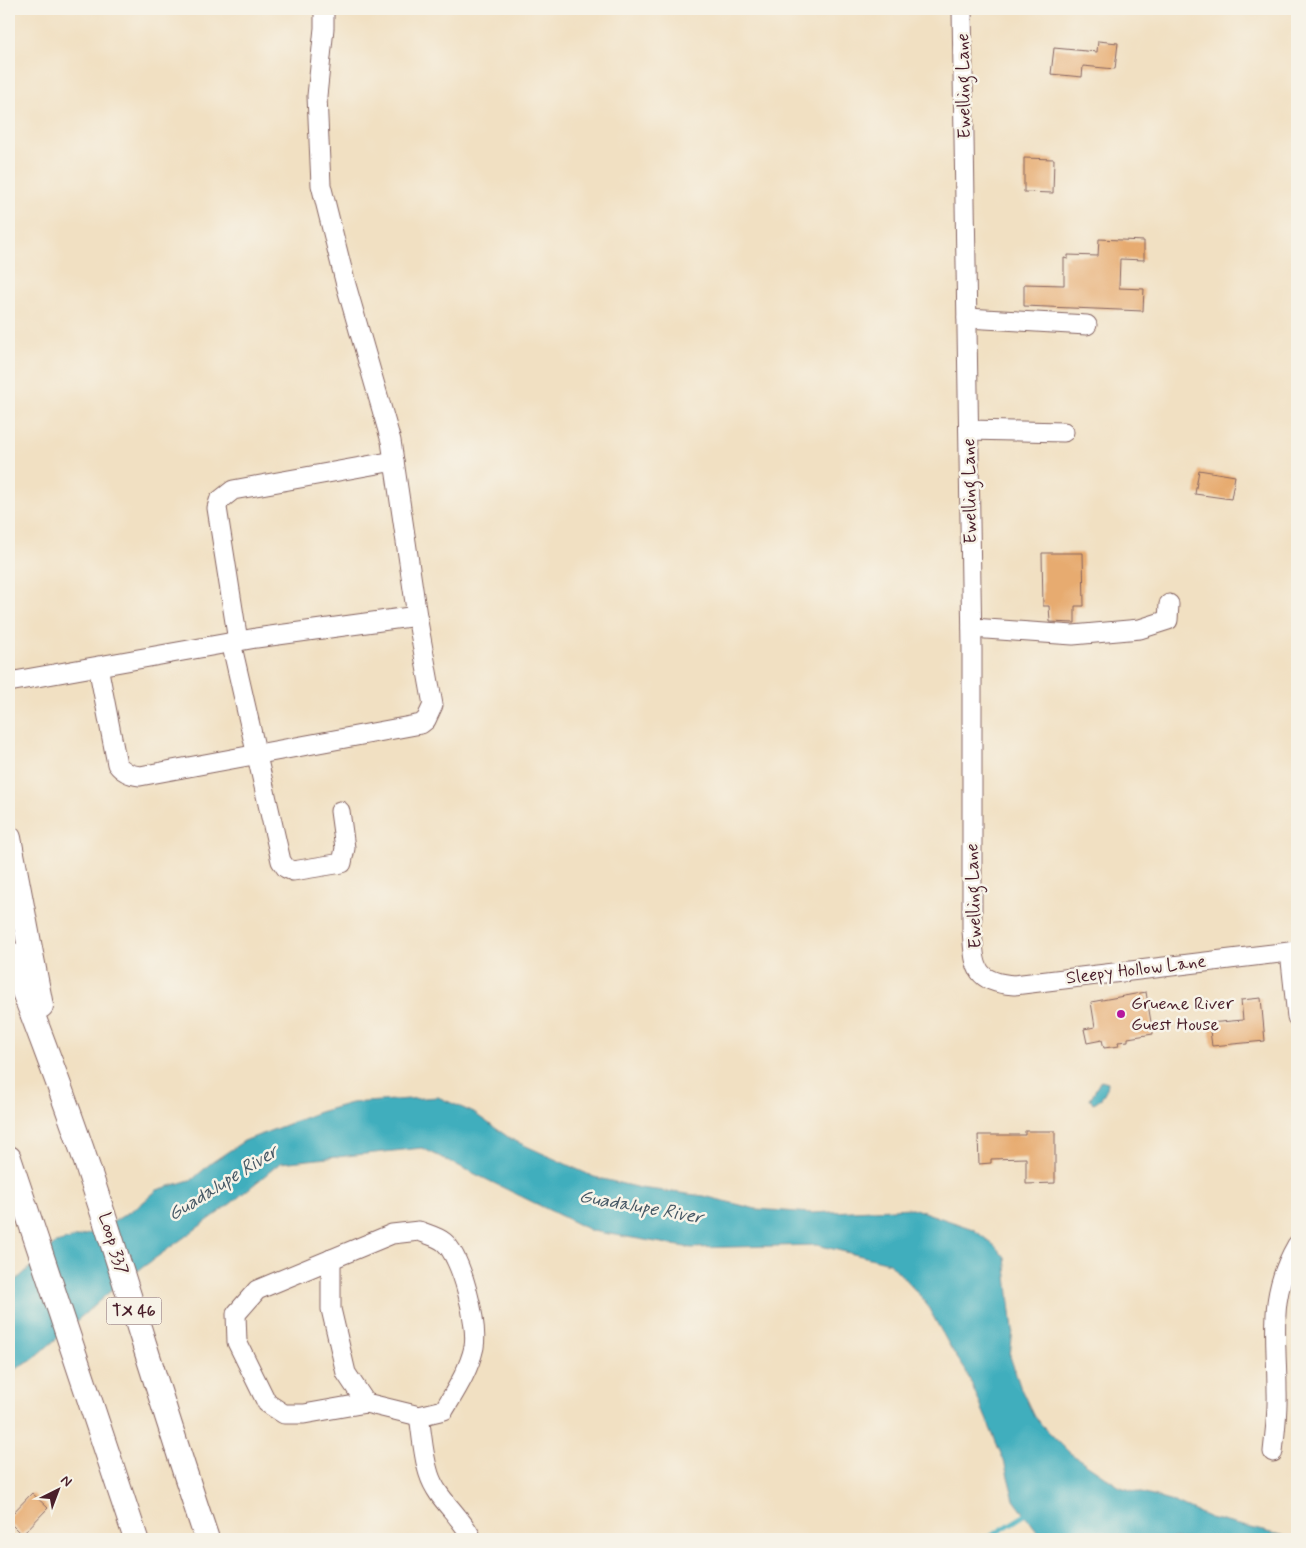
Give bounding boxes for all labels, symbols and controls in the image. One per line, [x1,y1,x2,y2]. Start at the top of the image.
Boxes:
street label: Ewelling Lane [951,33,979,139]
street label: Ewelling Lane [957,438,985,544]
street label: Ewelling Lane [960,843,990,949]
street label: Sleepy Hollow Lane [1065,949,1207,990]
place label: Gruene River Guest House [1131,992,1234,1037]
marker: Gruene River Guest House [1115,1008,1127,1020]
water label: Guadalupe River [163,1138,284,1227]
water label: Guadalupe River [577,1184,707,1231]
street label: Loop 337 [92,1210,134,1278]
road number: TX 46 [106,1298,162,1324]
north arrow [32,1466,82,1516]
text: N [57,1471,76,1491]

